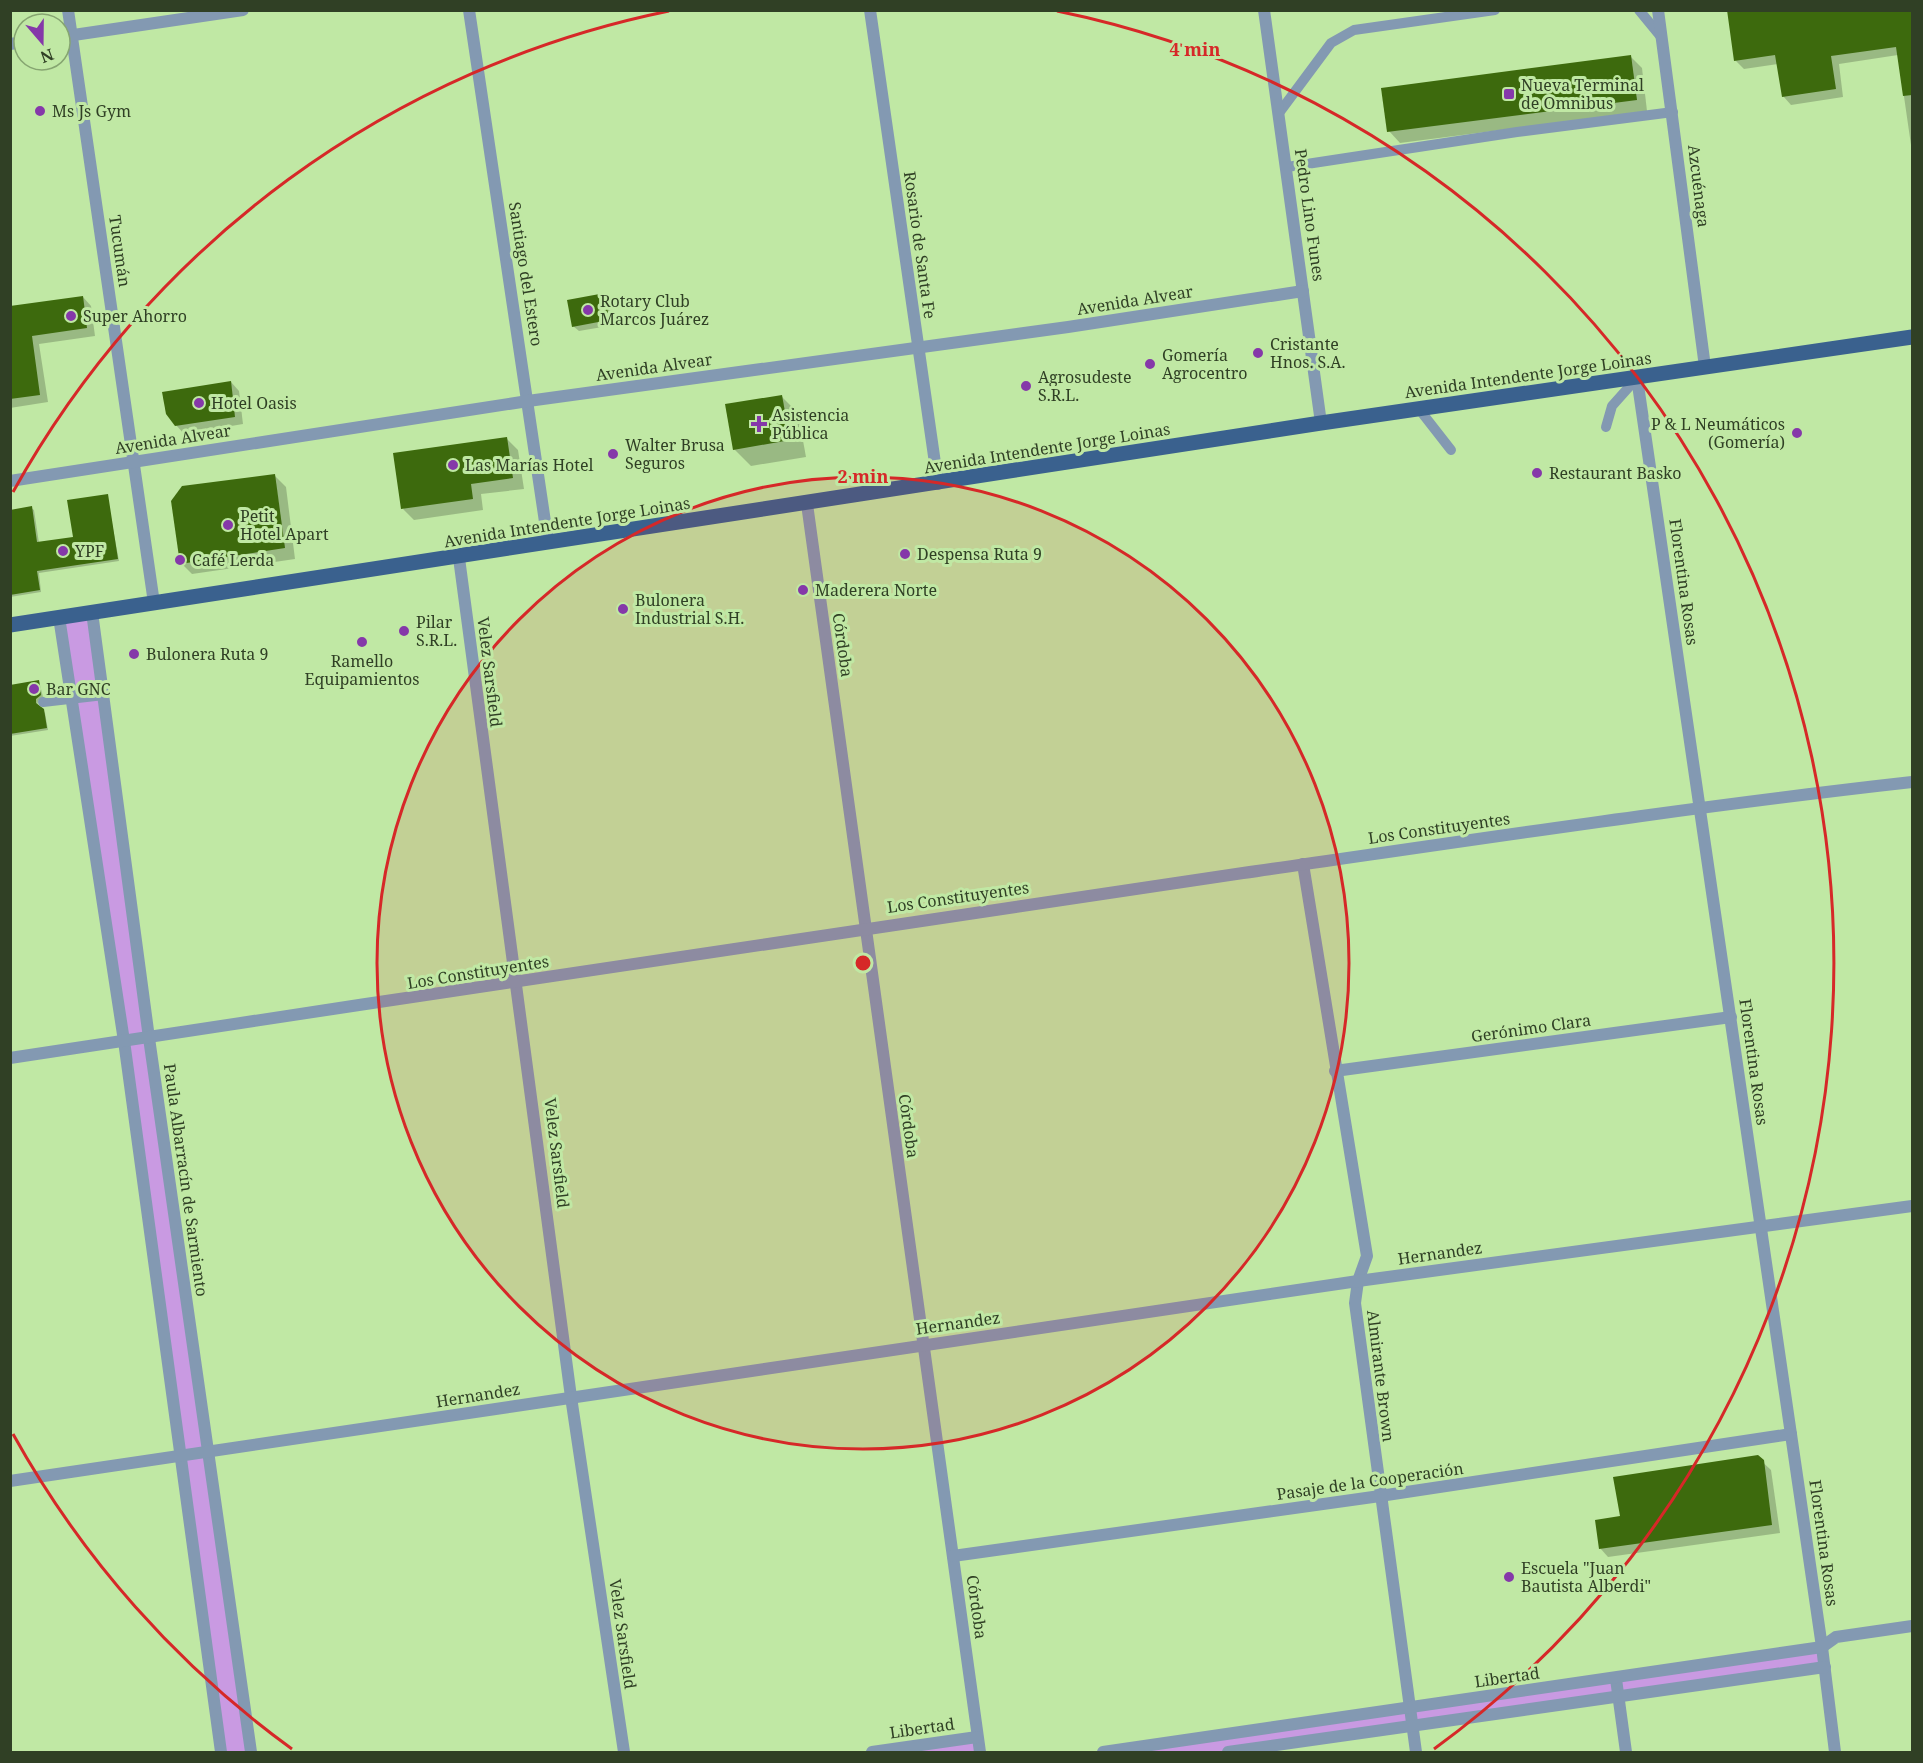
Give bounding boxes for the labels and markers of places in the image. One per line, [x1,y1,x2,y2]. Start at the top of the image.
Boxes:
place label: Nueva Terminal de Omnibus [1521,74,1644,114]
marker: Nueva Terminal de Omnibus [1502,87,1516,101]
place label: Ms Js Gym [52,100,131,122]
marker: Ms Js Gym [33,104,47,118]
place label: Rotary Club Marcos Juárez [600,290,709,330]
marker: Rotary Club Marcos Juárez [581,303,595,317]
place label: Super Ahorro [83,305,187,327]
marker: Super Ahorro [64,309,78,323]
place label: Cristante Hnos. S.A. [1270,333,1346,373]
place label: Gomería Agrocentro [1162,344,1248,384]
marker: Cristante Hnos. S.A. [1251,346,1265,360]
marker: Gomería Agrocentro [1143,357,1157,371]
place label: Agrosudeste S.R.L. [1038,366,1132,406]
marker: Agrosudeste S.R.L. [1019,379,1033,393]
place label: Hotel Oasis [211,392,297,414]
marker: Hotel Oasis [192,396,206,410]
place label: Asistencia Pública [772,404,849,444]
place label: P & L Neumáticos (Gomería) [1651,413,1785,453]
marker: Asistencia Pública [750,415,768,433]
marker: P & L Neumáticos (Gomería) [1790,426,1804,440]
place label: Walter Brusa Seguros [625,434,725,474]
marker: Walter Brusa Seguros [606,447,620,461]
place label: Las Marías Hotel [465,454,594,476]
marker: Las Marías Hotel [446,458,460,472]
place label: Restaurant Basko [1549,462,1681,484]
marker: Restaurant Basko [1530,466,1544,480]
place label: Petit Hotel Apart [240,505,329,545]
marker: Petit Hotel Apart [221,518,235,532]
place label: YPF [74,540,104,562]
place label: Despensa Ruta 9 [917,543,1042,565]
marker: YPF [56,544,70,558]
marker: Despensa Ruta 9 [898,547,912,561]
place label: Café Lerda [192,549,274,571]
marker: Café Lerda [173,553,187,567]
place label: Maderera Norte [815,579,937,601]
marker: Maderera Norte [796,583,810,597]
place label: Bulonera Industrial S.H. [635,589,744,629]
marker: Bulonera Industrial S.H. [616,602,630,616]
place label: Pilar S.R.L. [416,611,457,651]
marker: Pilar S.R.L. [397,624,411,638]
marker: Ramello Equipamientos [355,635,369,649]
place label: Bulonera Ruta 9 [146,643,268,665]
marker: Bulonera Ruta 9 [127,647,141,661]
place label: Ramello Equipamientos [304,650,420,690]
place label: Bar GNC [46,678,111,700]
marker: Bar GNC [27,682,41,696]
centre of rings [853,953,873,973]
place label: Escuela "Juan Bautista Alberdi" [1521,1557,1651,1597]
marker: Escuela "Juan Bautista Alberdi" [1502,1570,1516,1584]

